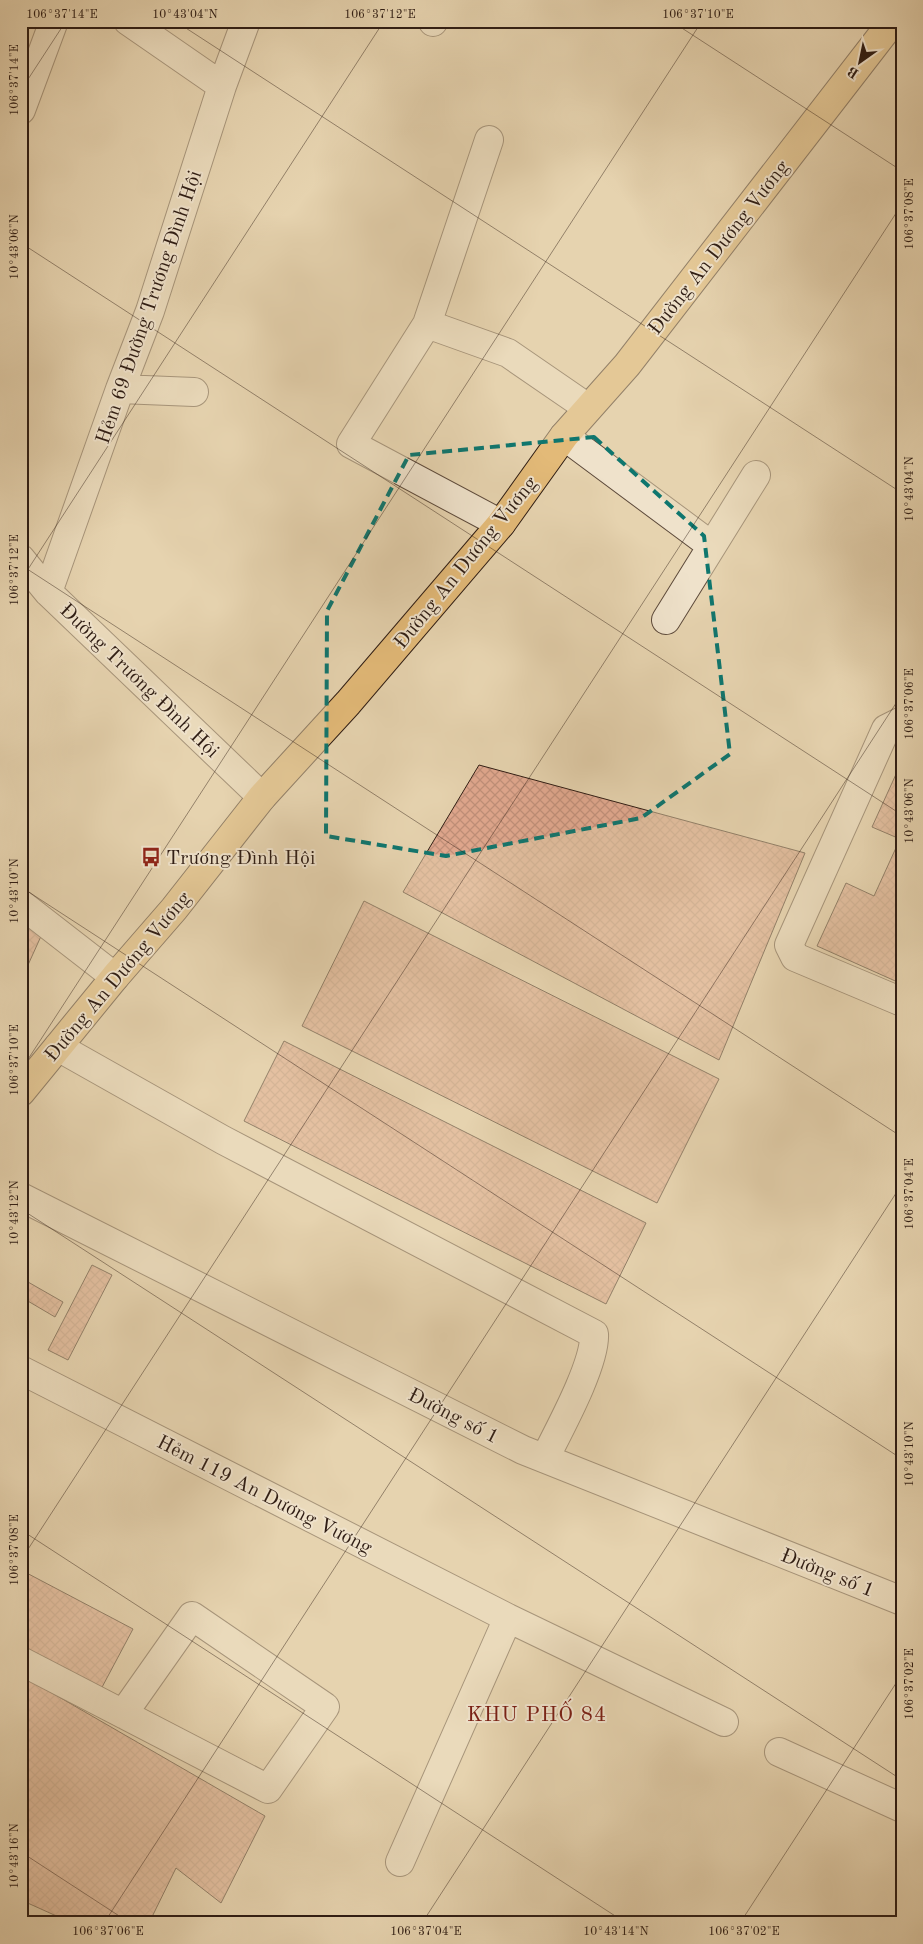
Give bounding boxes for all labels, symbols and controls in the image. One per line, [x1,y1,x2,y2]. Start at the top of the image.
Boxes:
text: 106°37'14"E [26,9,98,21]
text: 10°43'04"N [152,9,218,21]
text: 106°37'12"E [344,9,416,21]
text: 106°37'10"E [662,9,734,21]
north arrow [836,38,886,88]
text: 106°37'14"E [9,44,21,116]
text: B [845,63,861,81]
street label: Đường An Dương Vương [646,157,794,339]
street label: Hẻm 69 Đường Trương Đình Hội [94,168,206,447]
text: 106°37'08"E [904,178,916,250]
text: 10°43'06"N [9,214,21,280]
text: 10°43'04"N [904,456,916,522]
street label: Đường An Dương Vương [391,473,542,653]
text: 106°37'12"E [9,534,21,606]
street label: Đường Trương Đình Hội [55,600,222,762]
text: 106°37'06"E [904,668,916,740]
text: 10°43'06"N [904,778,916,844]
bus stop icon: Trương Đình Hội [140,846,162,868]
place label: Trương Đình Hội [166,849,315,869]
text: 10°43'10"N [9,858,21,924]
street label: Đường An Dương Vương [42,888,195,1066]
text: 106°37'10"E [9,1024,21,1096]
text: 106°37'04"E [904,1158,916,1230]
text: 10°43'12"N [9,1180,21,1246]
street label: Đường số 1 [404,1385,502,1448]
text: 10°43'10"N [904,1421,916,1487]
street label: Hẻm 119 An Dương Vương [153,1433,375,1559]
text: 106°37'08"E [9,1514,21,1586]
street label: Đường số 1 [778,1546,877,1602]
text: 106°37'02"E [904,1648,916,1720]
district label: KHU PHỐ 84 [467,1698,607,1726]
text: 10°43'16"N [9,1823,21,1889]
text: 106°37'06"E [72,1926,144,1938]
text: 106°37'04"E [390,1926,462,1938]
text: 10°43'14"N [583,1926,649,1938]
text: 106°37'02"E [708,1926,780,1938]

